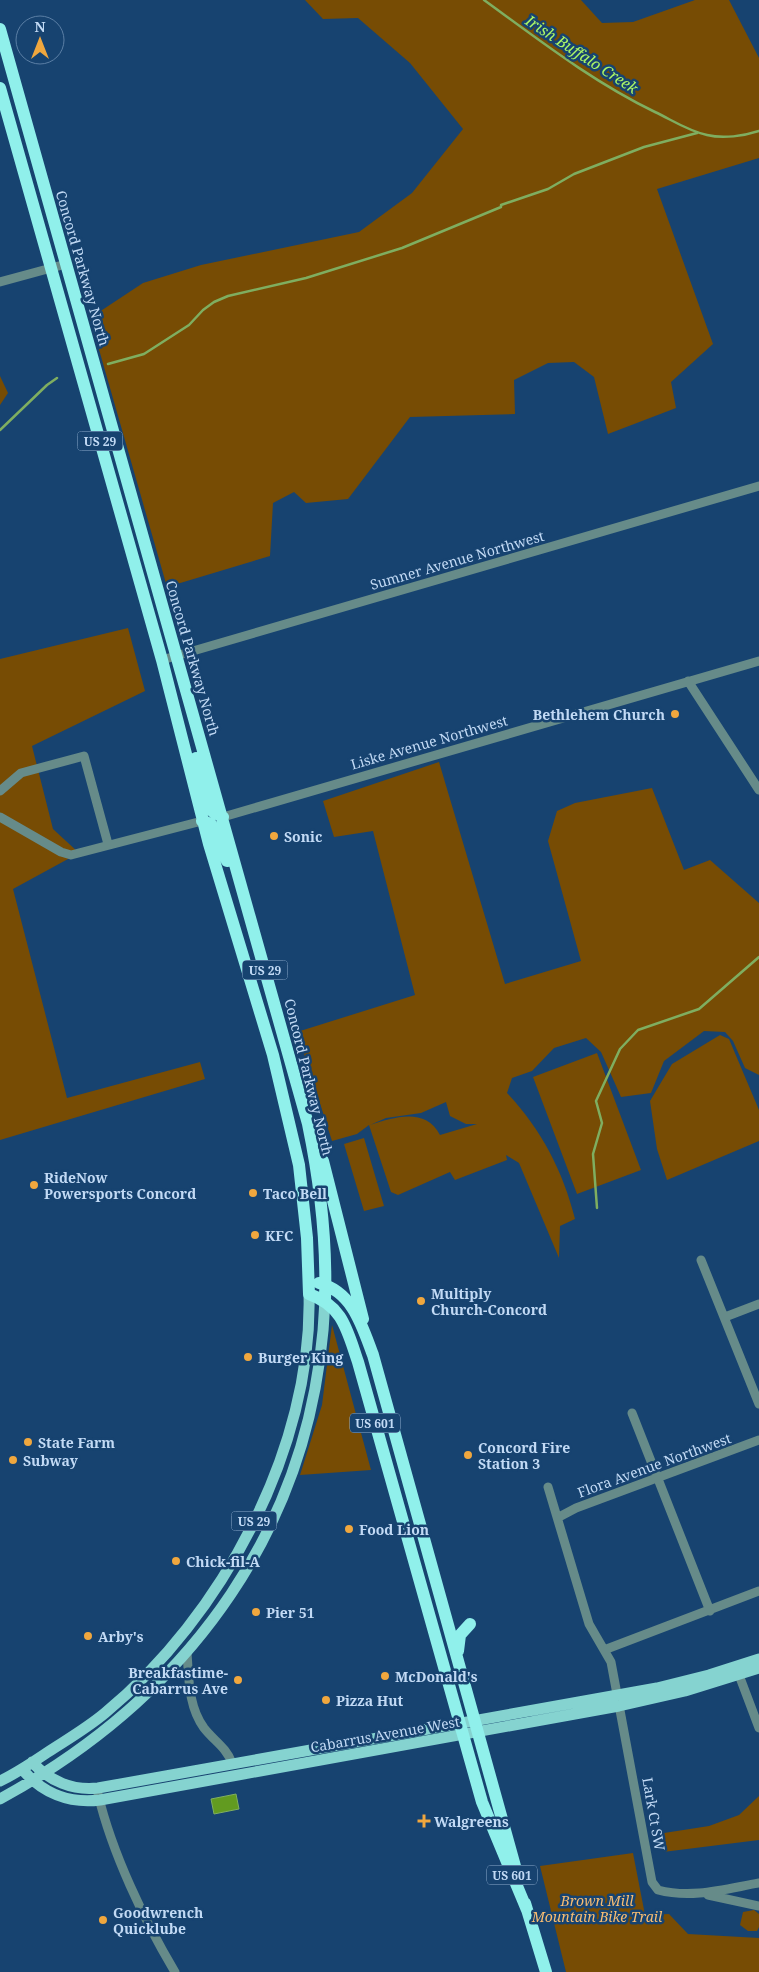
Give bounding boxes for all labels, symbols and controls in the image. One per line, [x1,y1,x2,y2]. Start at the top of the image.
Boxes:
water label: Irish Buffalo Creek [521,10,642,98]
north arrow [15,15,65,65]
text: N [34,17,46,36]
street label: Concord Parkway North [52,188,114,348]
road number: US 29 [78,432,122,451]
street label: Sumner Avenue Northwest [368,526,546,594]
street label: Concord Parkway North [162,578,224,738]
place label: Bethlehem Church [533,705,665,724]
marker: Bethlehem Church [669,708,681,720]
street label: Liske Avenue Northwest [348,710,510,773]
place label: Sonic [284,827,322,846]
marker: Sonic [268,830,280,842]
road number: US 29 [242,960,288,980]
street label: Concord Parkway North [280,997,338,1158]
place label: RideNow Powersports Concord [44,1168,196,1203]
marker: RideNow Powersports Concord [28,1179,40,1191]
place label: Taco Bell [263,1184,327,1203]
marker: Taco Bell [247,1187,259,1199]
place label: KFC [265,1226,293,1245]
marker: KFC [249,1229,261,1241]
place label: Multiply Church-Concord [431,1284,547,1319]
marker: Multiply Church-Concord [415,1295,427,1307]
place label: Burger King [258,1348,343,1367]
marker: Burger King [242,1351,254,1363]
road number: US 601 [350,1414,400,1432]
street label: Flora Avenue Northwest [575,1428,734,1502]
place label: State Farm [38,1433,115,1452]
marker: State Farm [22,1436,34,1448]
place label: Concord Fire Station 3 [478,1438,570,1473]
marker: Concord Fire Station 3 [462,1449,474,1461]
place label: Subway [23,1451,79,1470]
marker: Subway [7,1454,19,1466]
road number: US 29 [232,1512,276,1530]
place label: Food Lion [359,1520,429,1539]
marker: Food Lion [343,1523,355,1535]
place label: Chick-fil-A [186,1552,261,1571]
marker: Chick-fil-A [170,1555,182,1567]
place label: Pier 51 [266,1603,315,1622]
marker: Pier 51 [250,1606,262,1618]
place label: Arby's [98,1627,144,1646]
marker: Arby's [82,1630,94,1642]
place label: Breakfastime- Cabarrus Ave [128,1663,228,1698]
place label: McDonald's [395,1667,478,1686]
marker: McDonald's [379,1670,391,1682]
marker: Breakfastime- Cabarrus Ave [232,1674,244,1686]
place label: Pizza Hut [336,1691,404,1710]
marker: Pizza Hut [320,1694,332,1706]
street label: Cabarrus Avenue West [309,1712,461,1756]
street label: Lark Ct SW [638,1776,670,1853]
place label: Walgreens [434,1812,509,1831]
marker: Walgreens [418,1815,430,1827]
road number: US 601 [487,1866,537,1884]
park label: Brown Mill Mountain Bike Trail [531,1891,663,1926]
place label: Goodwrench Quicklube [113,1903,203,1938]
marker: Goodwrench Quicklube [97,1914,109,1926]

